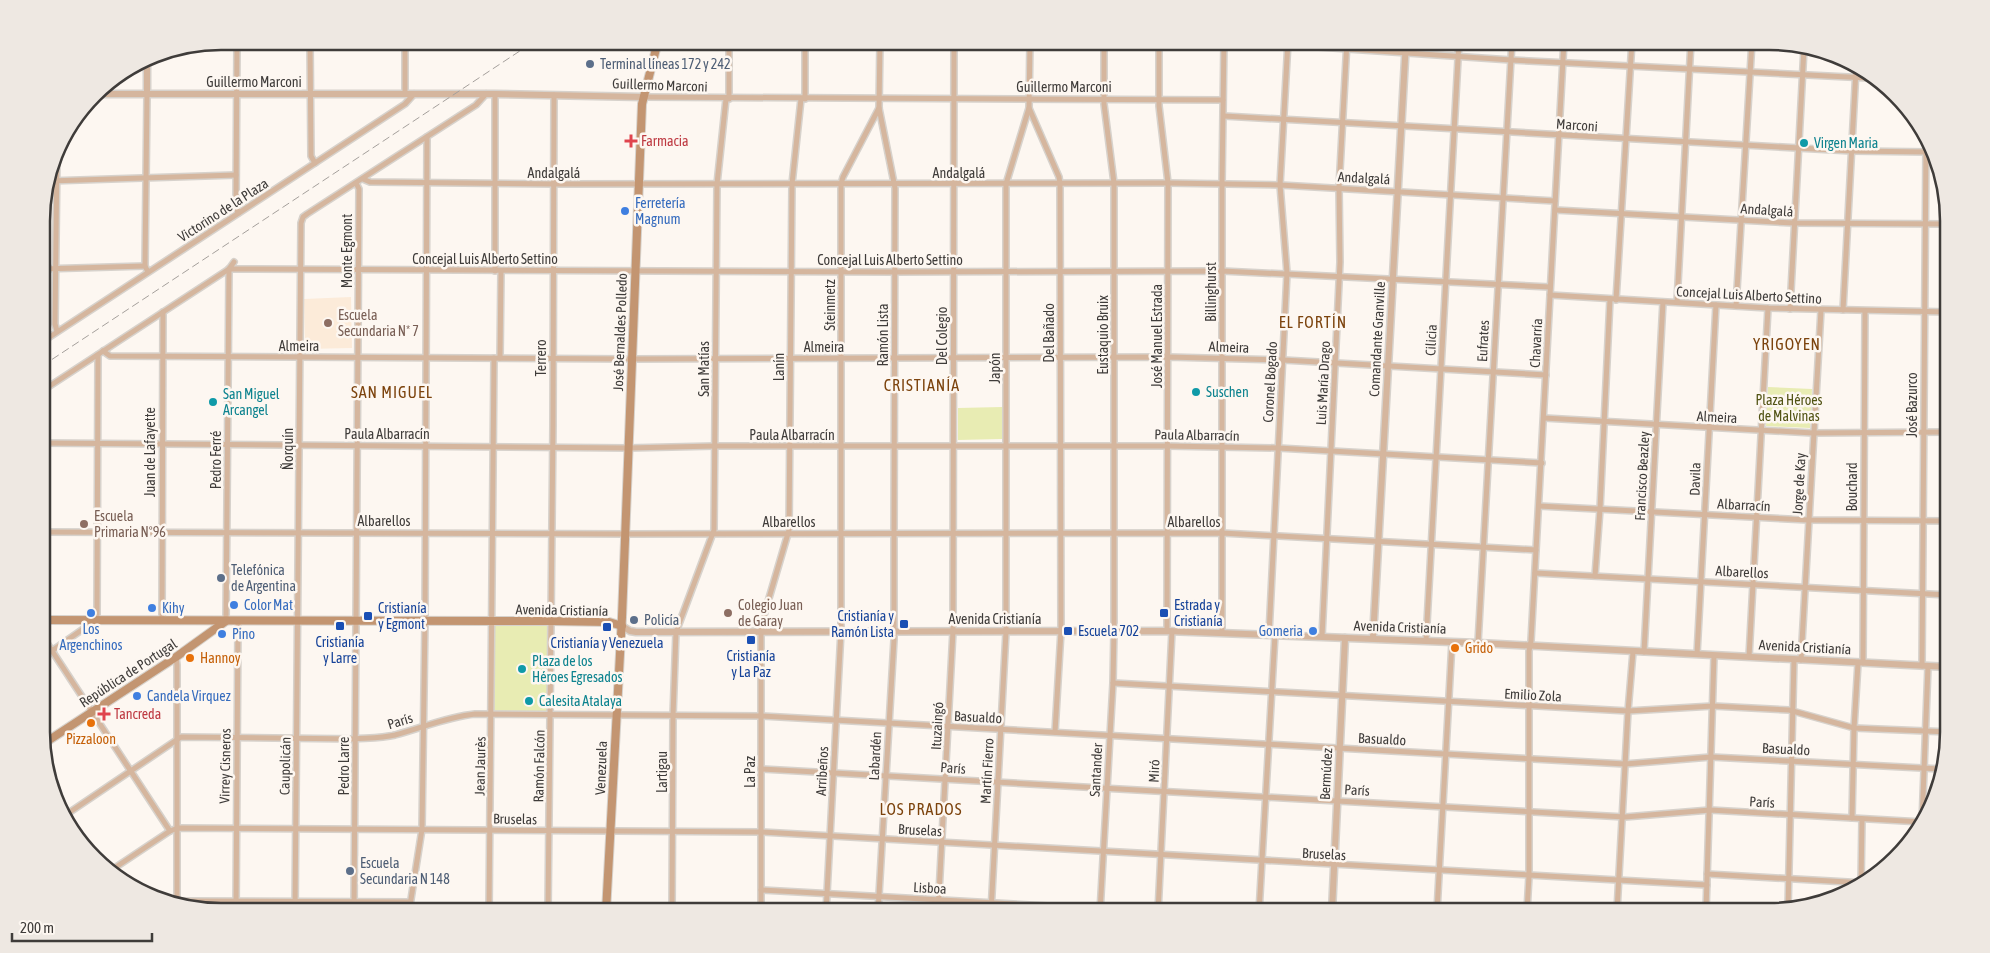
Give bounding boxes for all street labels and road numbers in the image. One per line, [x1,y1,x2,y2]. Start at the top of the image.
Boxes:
street label: Guillermo Marconi [206,74,302,90]
street label: Guillermo Marconi [612,75,708,95]
street label: Guillermo Marconi [1016,79,1112,95]
street label: Marconi [1556,116,1598,134]
street label: Andalgalá [528,165,580,181]
street label: Andalgalá [933,165,985,181]
street label: Andalgalá [1337,169,1391,187]
street label: Victorino de la Plaza [175,175,271,245]
street label: Andalgalá [1740,200,1794,220]
street label: Monte Egmont [339,214,355,288]
street label: Concejal Luis Alberto Settino [412,251,558,267]
street label: Concejal Luis Alberto Settino [817,252,963,268]
street label: Billinghurst [1203,262,1219,322]
street label: José Bernaldes Polledo [610,273,630,391]
street label: Steinmetz [822,279,838,331]
street label: Comandante Granville [1366,281,1388,397]
street label: Concejal Luis Alberto Settino [1676,283,1822,307]
street label: José Manuel Estrada [1149,284,1165,388]
street label: Eustaquio Bruix [1095,295,1111,375]
street label: Del Bañado [1041,303,1057,363]
street label: Ramón Lista [875,304,891,367]
street label: Del Colegio [934,307,950,365]
street label: Chavarría [1527,318,1545,368]
street label: Eufrates [1474,319,1492,362]
street label: Cilicia [1422,324,1440,356]
street label: Almeira [279,338,319,354]
street label: Almeira [1208,338,1250,356]
street label: Almeira [804,339,844,355]
street label: Terrero [533,340,549,377]
street label: Luis María Drago [1313,340,1333,426]
street label: San Matías [696,341,712,397]
street label: Coronel Bogado [1260,341,1280,423]
street label: Lanín [771,353,787,381]
street label: Japón [987,353,1003,384]
street label: José Bazurco [1904,372,1920,438]
street label: Juan de Lafayette [142,407,158,497]
street label: Almeira [1696,408,1738,426]
street label: Paula Albarracín [344,426,430,442]
street label: Paula Albarracín [1154,426,1240,444]
street label: Paula Albarracín [749,427,835,443]
street label: Ñorquín [280,428,296,470]
street label: Pedro Ferré [208,431,224,489]
street label: Francisco Beazley [1632,431,1652,521]
street label: Jorge de Kay [1789,452,1809,516]
street label: Davila [1686,462,1704,496]
street label: Bouchard [1844,462,1860,512]
street label: Albarracín [1717,496,1771,514]
street label: Albarellos [357,513,411,529]
street label: Albarellos [762,514,816,530]
street label: Albarellos [1167,514,1221,530]
street label: Albarellos [1715,563,1769,581]
street label: Avenida Cristianía [515,601,609,619]
street label: Avenida Cristianía [949,611,1041,627]
street label: Avenida Cristianía [1353,617,1447,637]
street label: República de Portugal [76,635,180,710]
street label: Avenida Cristianía [1758,637,1852,657]
street label: Emilio Zola [1504,685,1562,705]
street label: Ituzaingó [928,701,946,751]
street label: Basualdo [954,708,1002,726]
street label: París [386,710,415,732]
street label: Virrey Cisneros [216,728,234,804]
street label: Ramón Falcón [530,729,548,803]
street label: Basualdo [1358,730,1406,748]
street label: Labardén [866,731,884,781]
street label: Jean Jaurès [471,736,489,796]
street label: Caupolicán [276,737,294,795]
street label: Pedro Larre [336,737,352,795]
street label: Martín Fierro [977,738,997,804]
street label: Basualdo [1762,740,1810,758]
street label: Venezuela [592,741,610,795]
street label: Santander [1087,742,1105,797]
street label: Arribeños [813,746,831,796]
street label: Bermúdez [1317,748,1335,800]
street label: Lartigau [654,751,670,793]
street label: La Paz [742,756,758,788]
street label: París [940,759,966,777]
street label: Miró [1145,759,1163,783]
street label: París [1344,781,1370,799]
street label: París [1749,793,1775,811]
street label: Bruselas [493,811,537,827]
street label: Bruselas [898,821,942,839]
street label: Bruselas [1302,845,1346,863]
street label: Lisboa [913,879,947,897]

